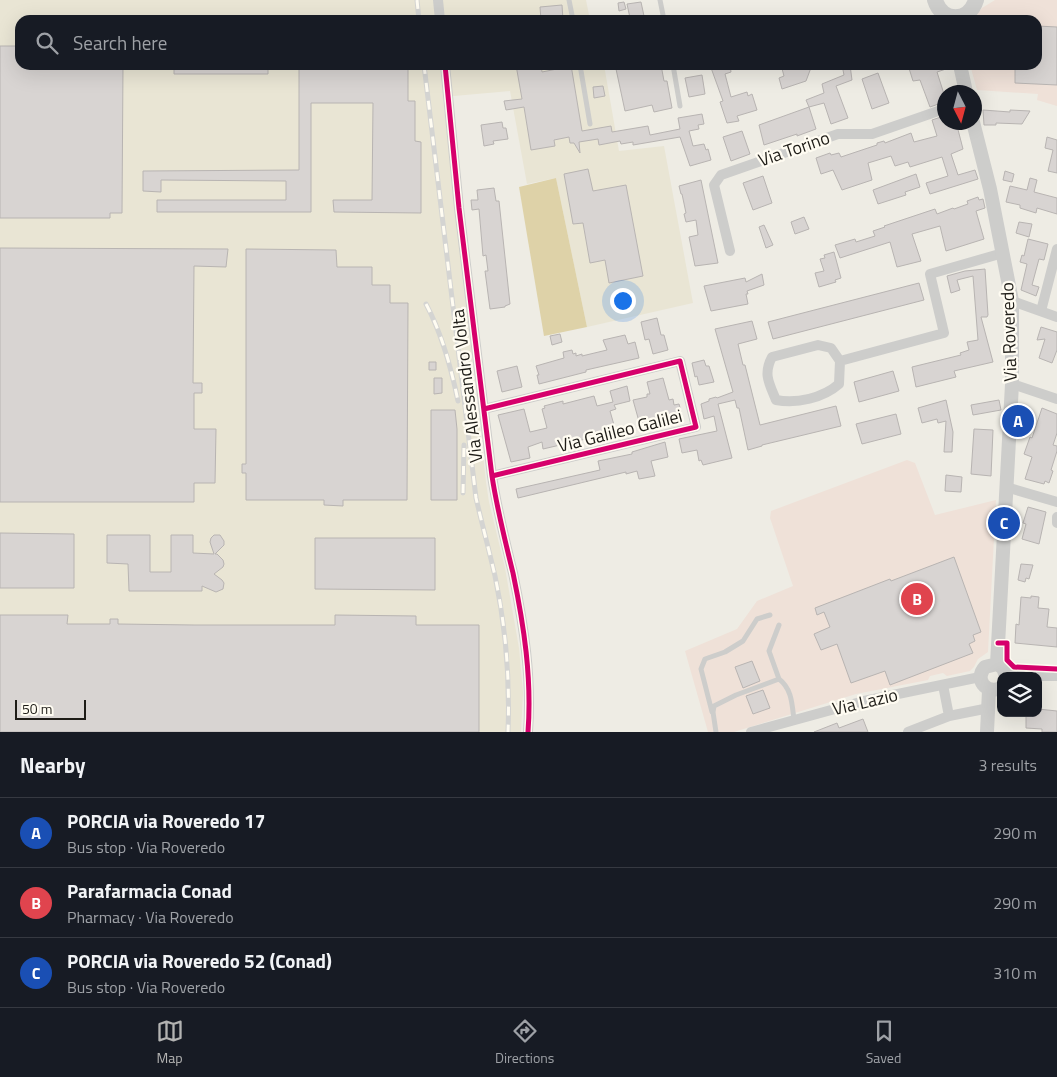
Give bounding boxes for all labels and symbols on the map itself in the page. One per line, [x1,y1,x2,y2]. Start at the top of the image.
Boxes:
north arrow [937,85,982,130]
street label: Via Torino [754,124,833,173]
street label: Via Roveredo [993,282,1024,382]
your location [610,288,636,314]
street label: Via Alessandro Volta [444,308,489,464]
street label: Via Galileo Galilei [555,402,685,459]
pin: A [1002,402,1034,440]
pin: C [988,504,1020,542]
pin: B [901,580,933,618]
street label: Via Lazio [829,681,900,722]
scale bar [15,697,86,720]

